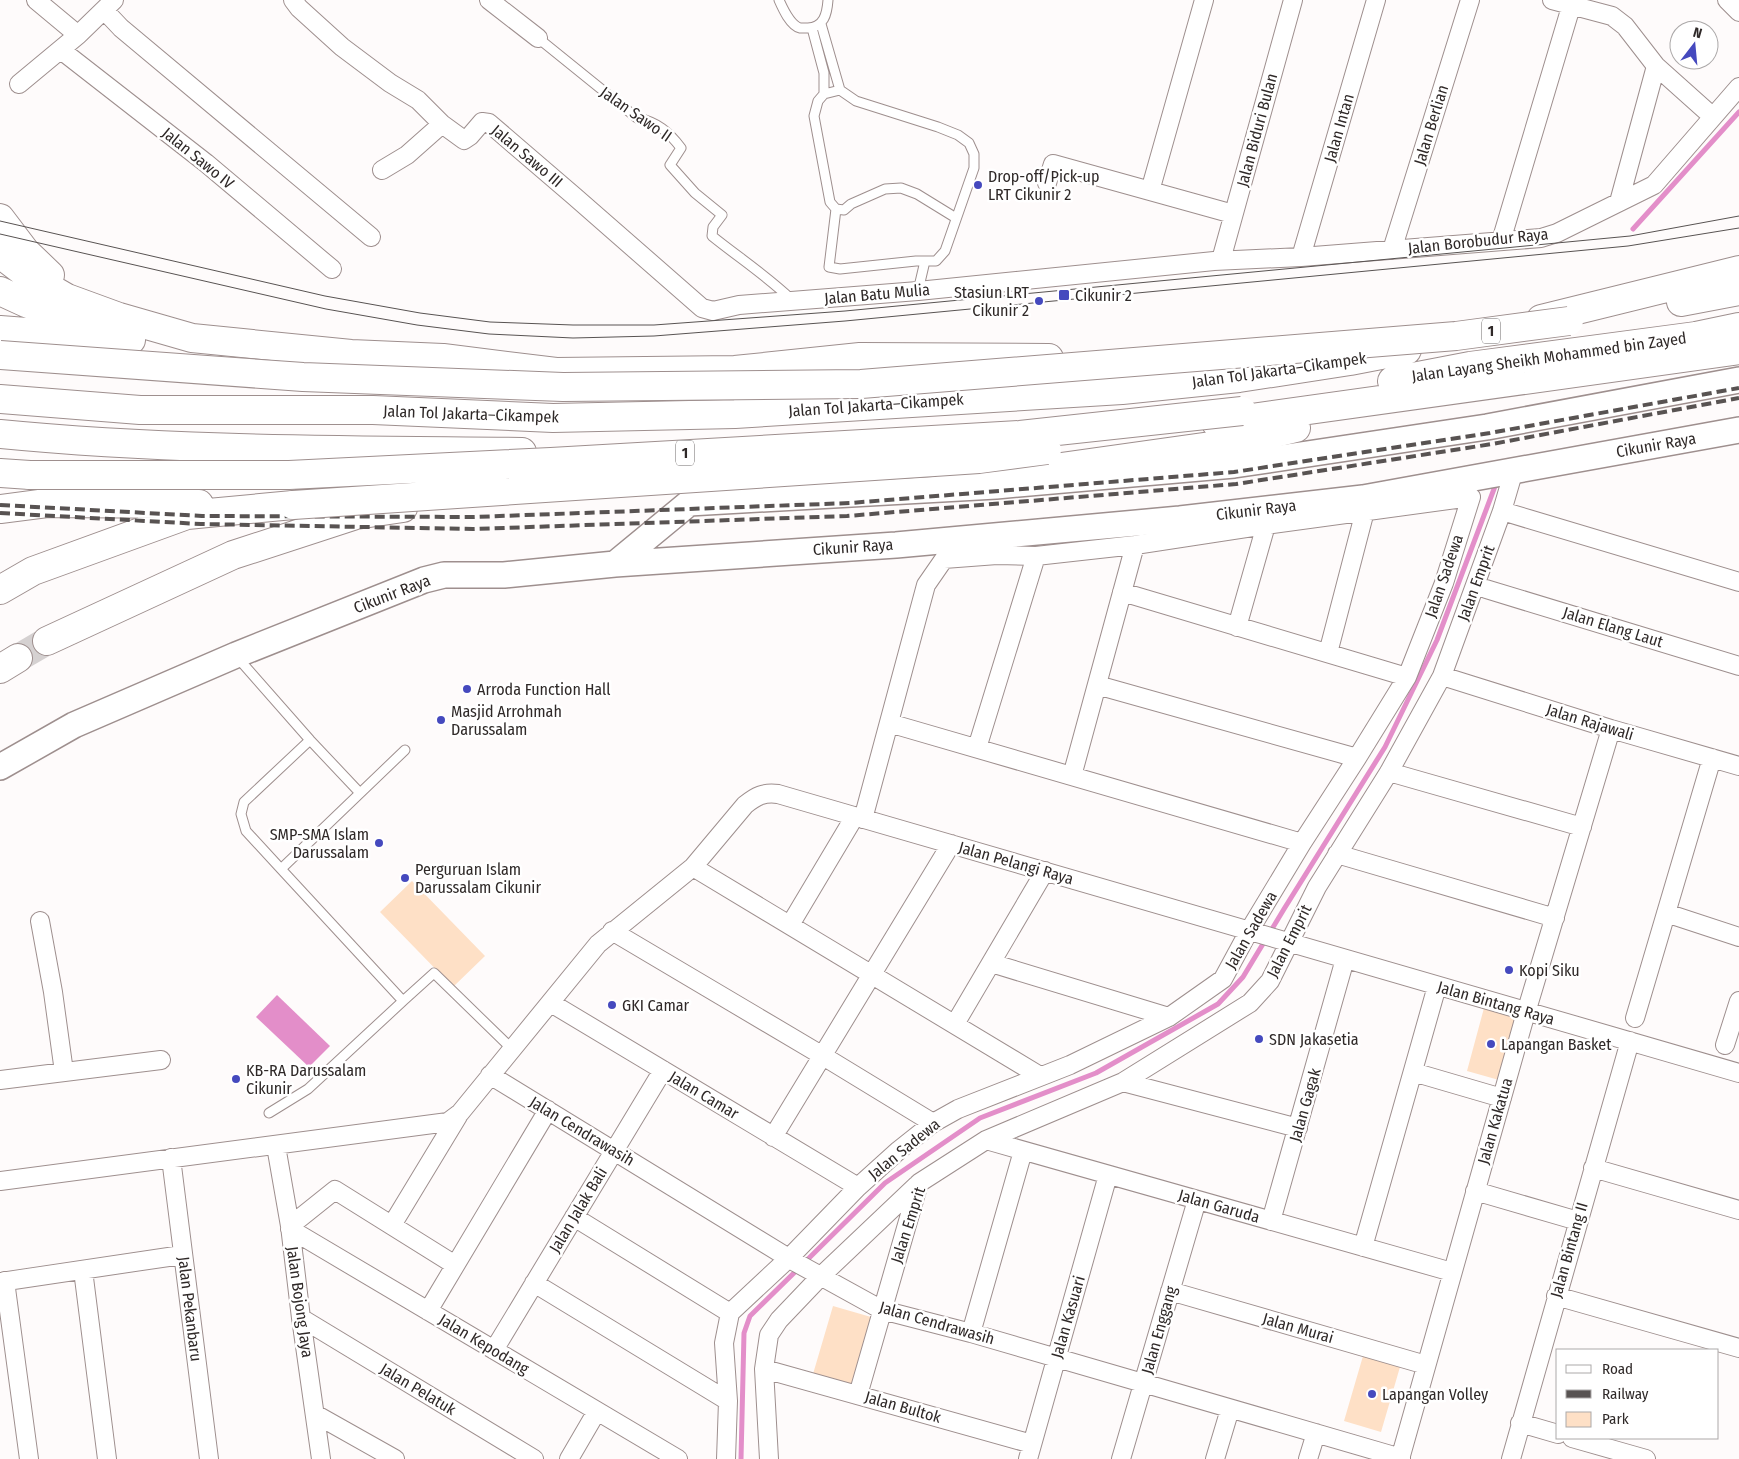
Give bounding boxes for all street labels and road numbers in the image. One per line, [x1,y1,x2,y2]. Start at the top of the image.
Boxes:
street label: Jalan Biduri Bulan [1233,71,1281,189]
street label: Jalan Sawo II [597,82,675,146]
street label: Jalan Berlian [1410,83,1452,167]
street label: Jalan Intan [1320,92,1358,164]
street label: Jalan Sawo III [488,121,566,191]
street label: Jalan Sawo IV [158,123,238,193]
street label: Jalan Borobudur Raya [1407,224,1549,258]
street label: Jalan Batu Mulia [823,280,931,308]
road number: 1 [1482,318,1500,344]
street label: Jalan Layang Sheikh Mohammed bin Zayed [1410,328,1688,386]
street label: Jalan Tol Jakarta–Cikampek [1191,348,1368,392]
street label: Jalan Tol Jakarta–Cikampek [788,389,965,421]
street label: Jalan Tol Jakarta–Cikampek [383,401,560,427]
street label: Cikunir Raya [1615,429,1697,461]
road number: 1 [676,440,694,466]
street label: Cikunir Raya [1215,496,1297,524]
street label: Jalan Sadewa [1421,532,1467,620]
street label: Cikunir Raya [812,535,894,559]
street label: Jalan Emprit [1454,542,1499,623]
street label: Cikunir Raya [351,571,433,617]
street label: Jalan Elang Laut [1561,603,1666,651]
street label: Jalan Rajawali [1544,700,1636,744]
street label: Jalan Pelangi Raya [956,838,1076,889]
street label: Jalan Sadewa [1221,888,1281,972]
street label: Jalan Emprit [1263,901,1316,981]
street label: Jalan Bintang Raya [1435,977,1557,1029]
street label: Jalan Gagak [1285,1066,1325,1144]
street label: Jalan Camar [666,1067,743,1123]
street label: Jalan Kakatua [1474,1075,1516,1166]
street label: Jalan Cendrawasih [526,1092,638,1170]
street label: Jalan Sadewa [864,1114,944,1184]
street label: Jalan Jalak Bali [545,1164,611,1256]
street label: Jalan Emprit [887,1184,930,1266]
street label: Jalan Garuda [1176,1185,1262,1227]
street label: Jalan Bintang II [1546,1200,1592,1300]
street label: Jalan Bojong Jaya [283,1245,317,1359]
street label: Jalan Pekanbaru [174,1255,206,1363]
street label: Jalan Kasuari [1047,1274,1089,1360]
street label: Jalan Enggang [1137,1283,1181,1376]
street label: Jalan Cendrawasih [877,1297,997,1349]
street label: Jalan Murai [1260,1309,1336,1347]
street label: Jalan Kepodang [436,1310,533,1379]
street label: Jalan Pelatuk [377,1359,460,1419]
street label: Jalan Bultok [863,1387,944,1427]

